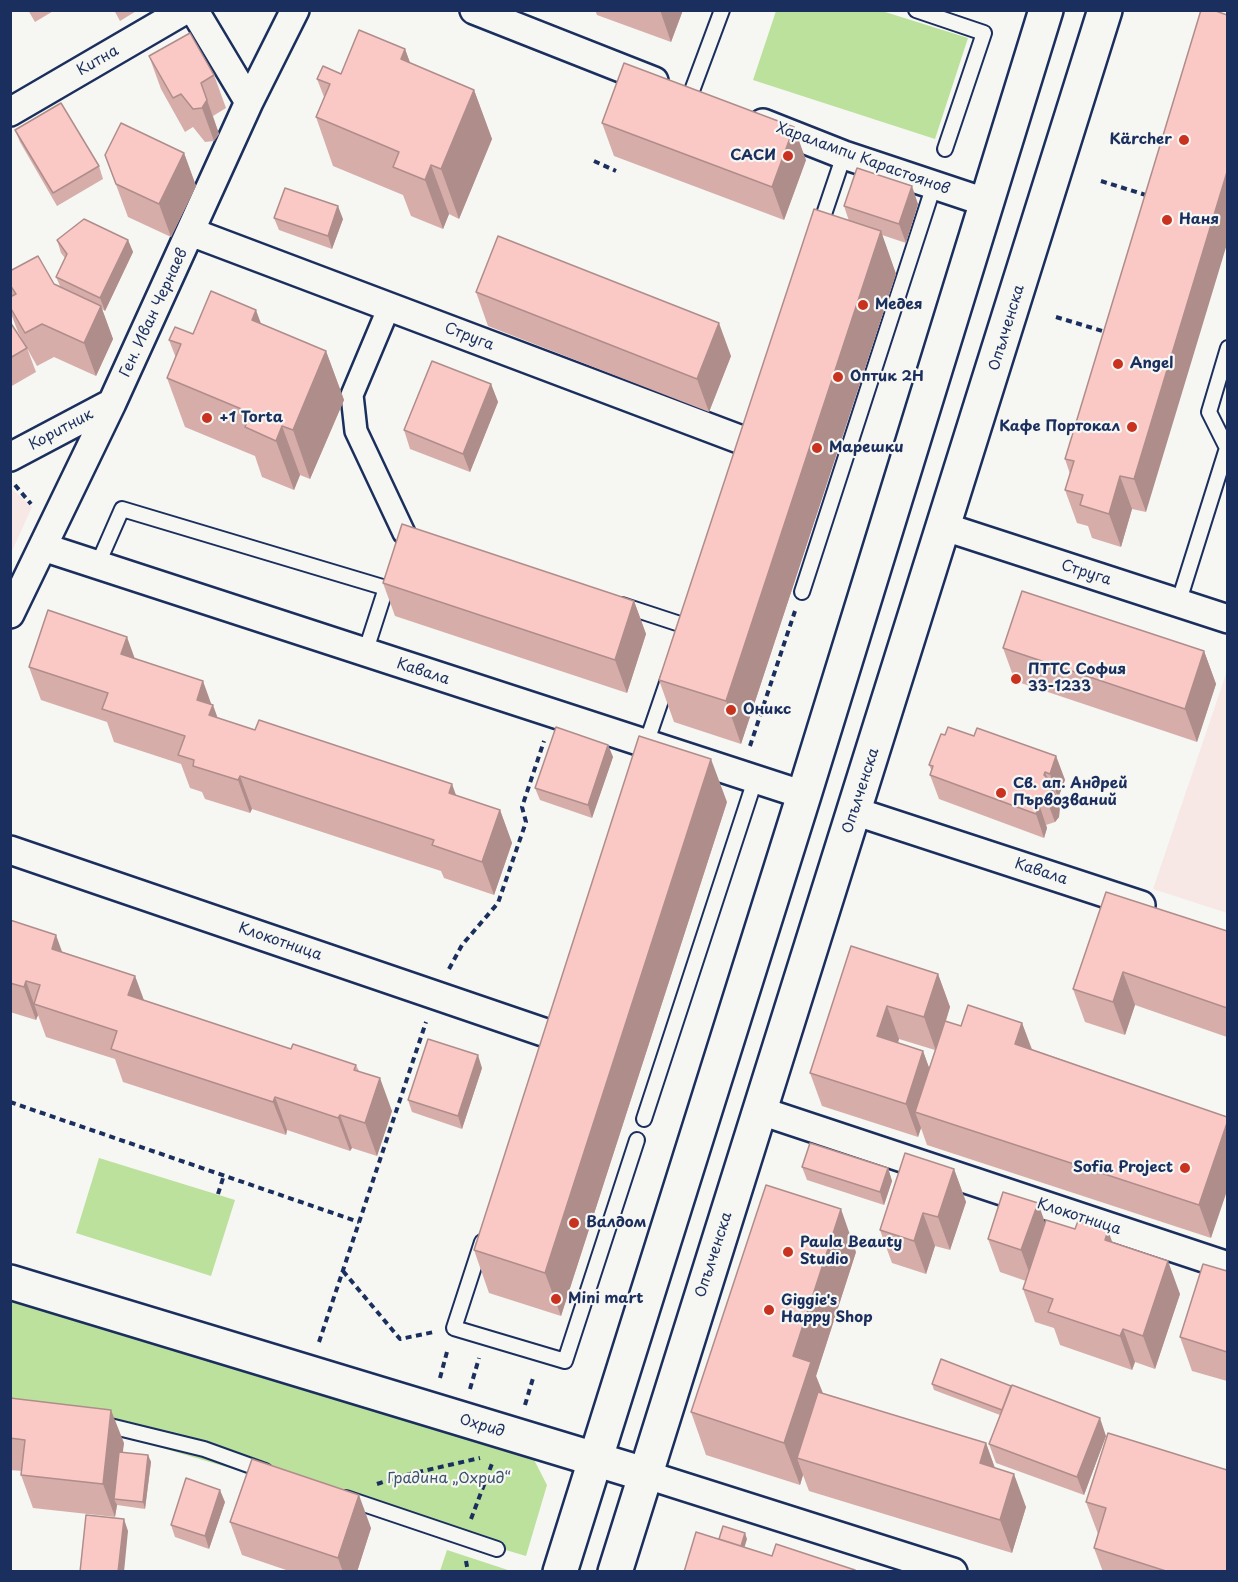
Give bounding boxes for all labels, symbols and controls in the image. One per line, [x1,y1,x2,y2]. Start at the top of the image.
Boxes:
street label: Китна [74,42,122,80]
street label: Харалампи Карастоянов [774,119,952,199]
place label: Kärcher [1110,131,1172,149]
marker: Kärcher [1177,133,1191,147]
place label: САСИ [730,147,776,165]
marker: САСИ [781,149,795,163]
place label: Наня [1179,211,1219,229]
marker: Наня [1160,213,1174,227]
street label: Ген. Иван Чернаев [116,246,192,380]
street label: Опълченска [985,283,1029,373]
place label: Медея [875,296,922,314]
marker: Медея [856,298,870,312]
street label: Струга [442,319,496,355]
place label: Angel [1130,355,1173,373]
marker: Angel [1111,357,1125,371]
place label: Оптик 2Н [850,368,924,386]
marker: Оптик 2Н [831,370,845,384]
street label: Коритник [26,406,96,454]
place label: +1 Torta [219,409,283,427]
marker: +1 Torta [200,411,214,425]
place label: Кафе Портокал [999,418,1120,436]
marker: Кафе Портокал [1125,420,1139,434]
place label: Марешки [829,439,904,457]
marker: Марешки [810,441,824,455]
street label: Струга [1059,556,1113,590]
street label: Кавала [394,655,452,689]
place label: ПТТС София 33-1233 [1028,661,1126,696]
marker: ПТТС София 33-1233 [1009,672,1023,686]
place label: Оникс [743,701,791,719]
marker: Оникс [724,703,738,717]
street label: Опълченска [839,746,883,836]
place label: Св. ап. Андрей Първозваний [1013,775,1128,810]
marker: Св. ап. Андрей Първозваний [994,786,1008,800]
street label: Кавала [1012,855,1070,889]
street label: Клокотница [236,919,324,965]
place label: Sofia Project [1073,1159,1173,1177]
marker: Sofia Project [1178,1161,1192,1175]
street label: Клокотница [1035,1195,1123,1239]
street label: Опълченска [692,1210,736,1300]
place label: Валдом [586,1214,646,1232]
marker: Валдом [567,1216,581,1230]
place label: Paula Beauty Studio [800,1234,902,1269]
marker: Paula Beauty Studio [781,1245,795,1259]
place label: Mini mart [568,1290,643,1308]
marker: Mini mart [549,1292,563,1306]
place label: Giggie's Happy Shop [781,1292,873,1327]
marker: Giggie's Happy Shop [762,1303,776,1317]
street label: Охрид [457,1411,507,1441]
park label: Градина „Охрид“ [387,1470,511,1488]

